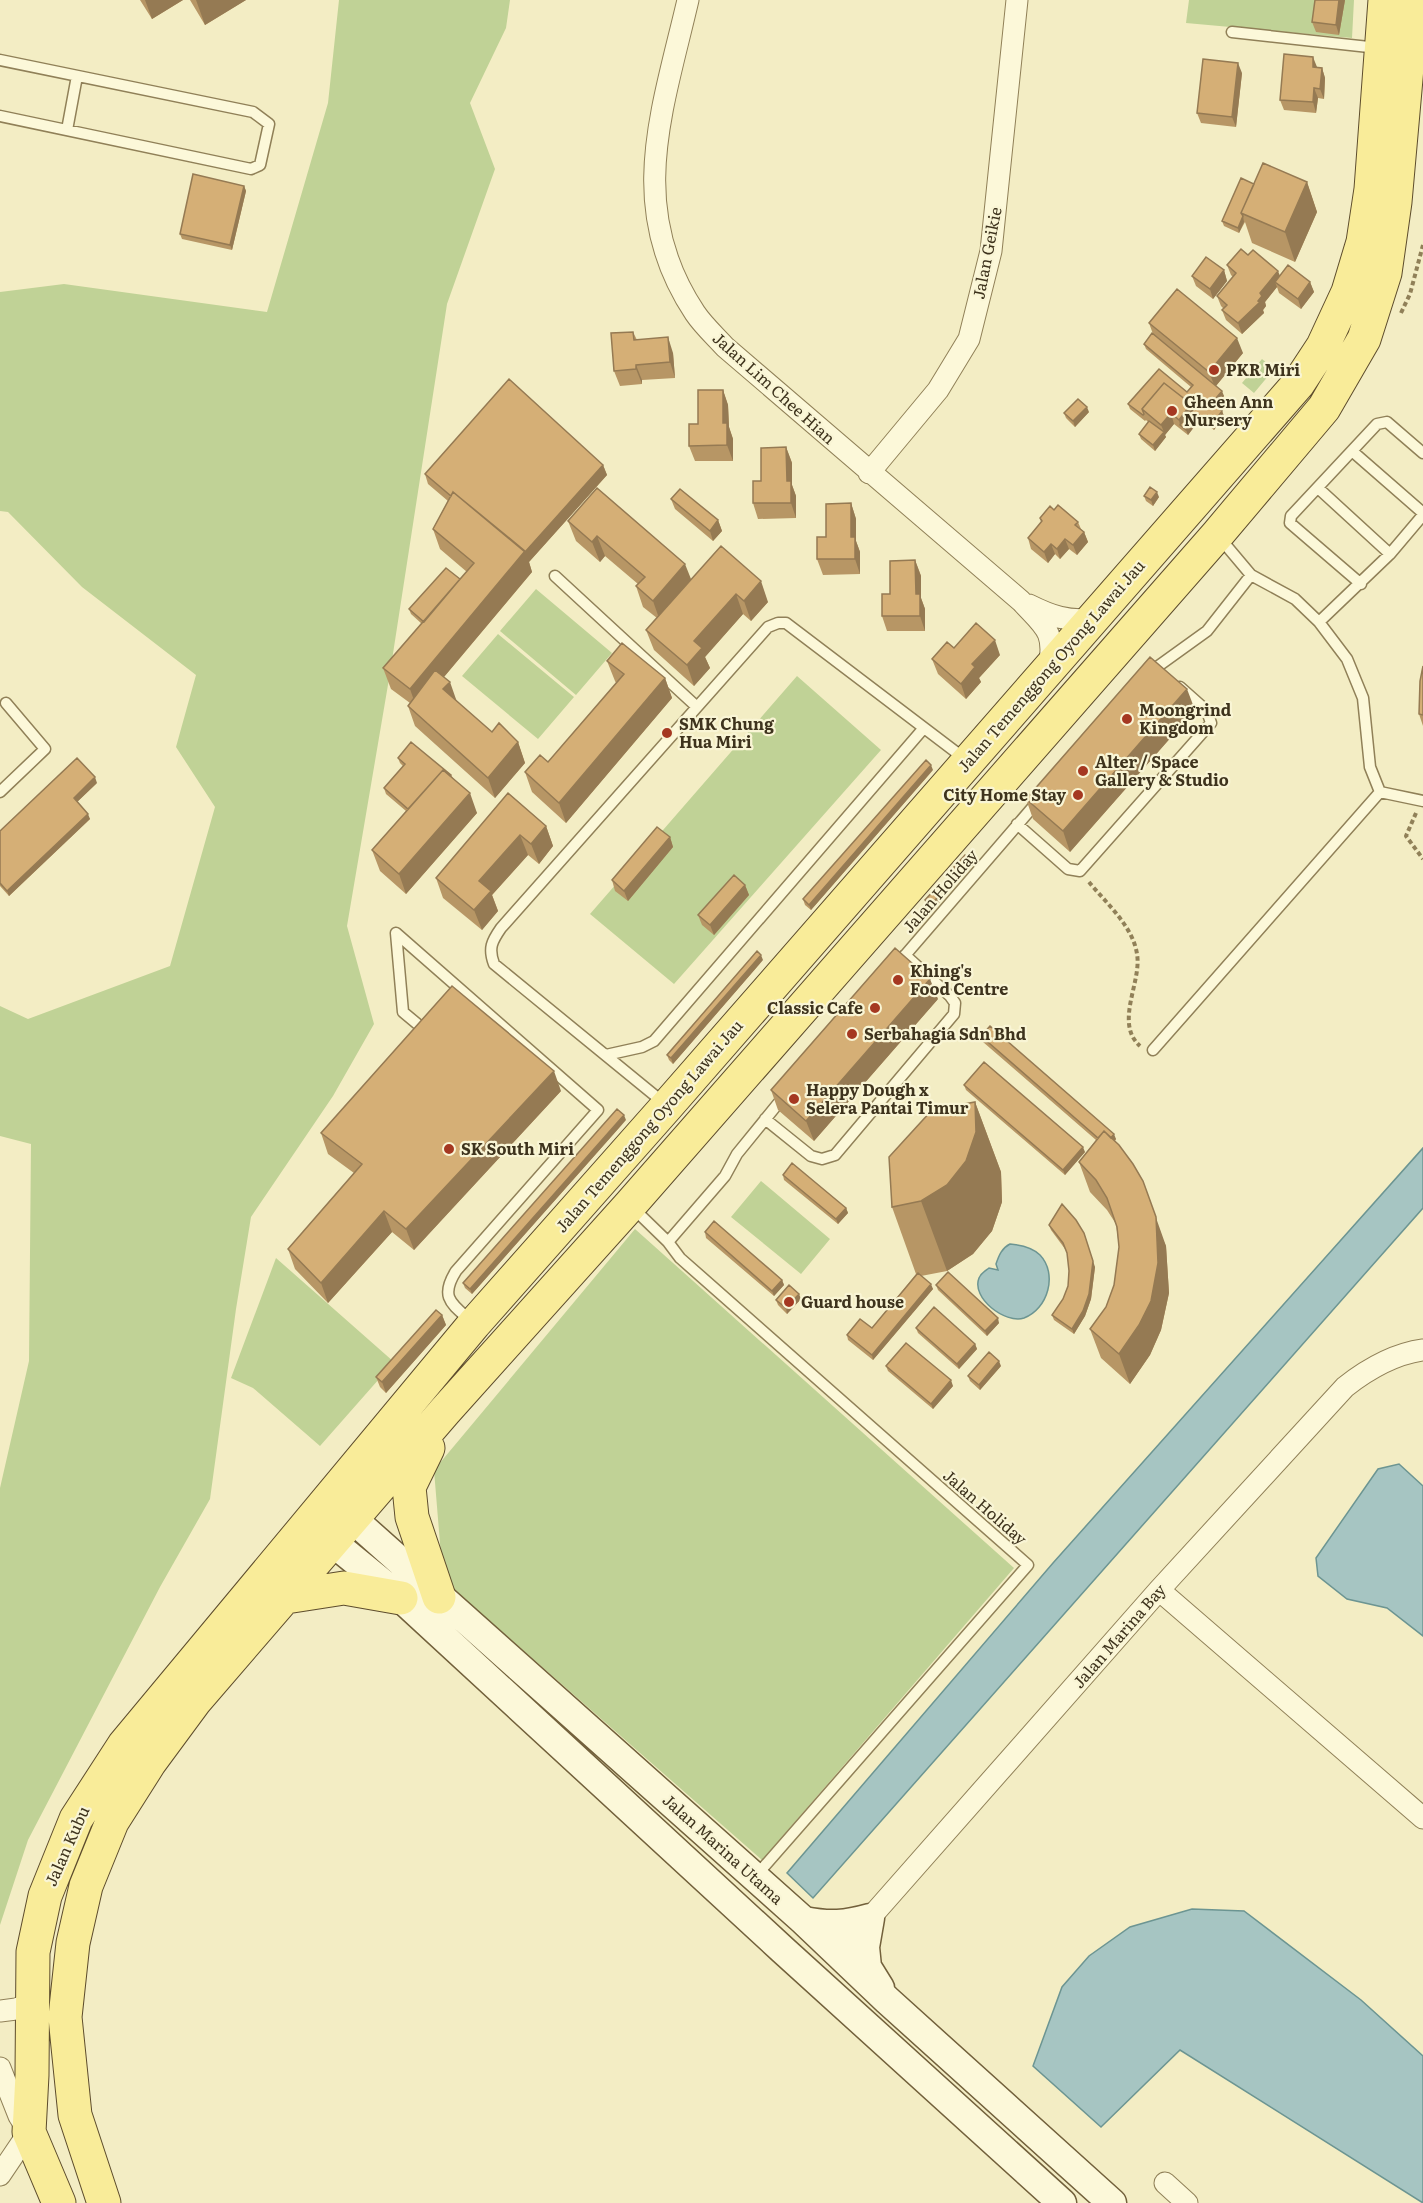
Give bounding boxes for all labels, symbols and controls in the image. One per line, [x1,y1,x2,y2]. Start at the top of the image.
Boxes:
street label: Jalan Geikie [965,205,1007,301]
street label: Jalan Lim Chee Hian [708,326,842,449]
place label: PKR Miri [1226,357,1300,381]
marker: PKR Miri [1207,363,1221,377]
place label: Gheen Ann Nursery [1184,389,1274,431]
marker: Gheen Ann Nursery [1165,404,1179,418]
street label: Jalan Temenggong Oyong Lawai Jau [951,554,1150,777]
place label: Moongrind Kingdom [1139,697,1232,739]
place label: SMK Chung Hua Miri [679,711,774,753]
marker: Moongrind Kingdom [1120,712,1134,726]
marker: SMK Chung Hua Miri [660,726,674,740]
place label: Alter / Space Gallery & Studio [1095,749,1229,791]
marker: Alter / Space Gallery & Studio [1076,764,1090,778]
place label: City Home Stay [943,782,1066,806]
marker: City Home Stay [1071,788,1085,802]
street label: Jalan Holiday [896,843,983,938]
place label: Khing's Food Centre [910,958,1008,1000]
marker: Khing's Food Centre [891,973,905,987]
place label: Classic Cafe [767,995,863,1019]
marker: Classic Cafe [868,1001,882,1015]
street label: Jalan Temenggong Oyong Lawai Jau [549,1014,748,1237]
place label: Serbahagia Sdn Bhd [864,1021,1027,1045]
marker: Serbahagia Sdn Bhd [845,1027,859,1041]
place label: Happy Dough x Selera Pantai Timur [806,1077,969,1119]
marker: Happy Dough x Selera Pantai Timur [787,1092,801,1106]
place label: SK South Miri [461,1136,574,1160]
marker: SK South Miri [442,1142,456,1156]
place label: Guard house [801,1289,904,1313]
marker: Guard house [782,1295,796,1309]
street label: Jalan Holiday [938,1463,1033,1550]
street label: Jalan Marina Bay [1066,1577,1171,1693]
street label: Jalan Marina Utama [658,1787,790,1909]
street label: Jalan Kubu [38,1802,94,1890]

